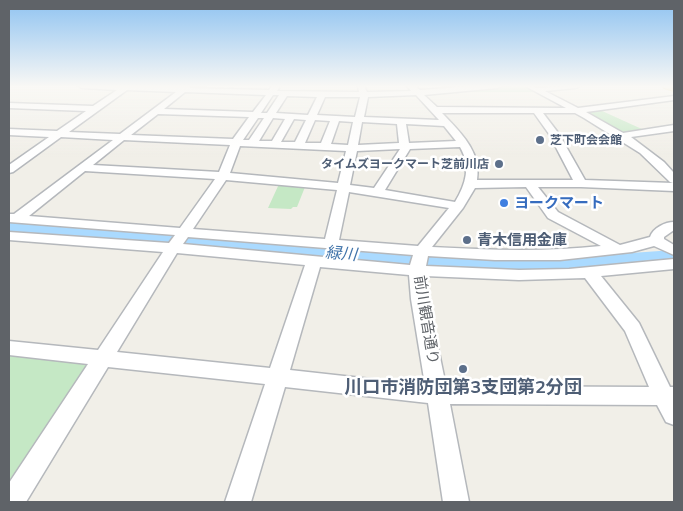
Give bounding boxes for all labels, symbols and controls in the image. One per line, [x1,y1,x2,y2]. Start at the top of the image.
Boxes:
place label: 芝下町会会館 [550,133,622,147]
marker: 芝下町会会館 [534,134,546,146]
place label: タイムズヨークマート芝前川店 [321,157,489,171]
marker: タイムズヨークマート芝前川店 [493,158,505,170]
place label: ヨークマート [514,194,604,212]
marker: ヨークマート [498,197,510,209]
place label: 青木信用金庫 [477,231,567,249]
marker: 青木信用金庫 [461,234,473,246]
water label: 緑川 [324,243,358,265]
street label: 前川観音通り [410,274,442,366]
marker: 川口市消防団第3支団第2分団 [457,363,469,375]
place label: 川口市消防団第3支団第2分団 [344,377,582,399]

